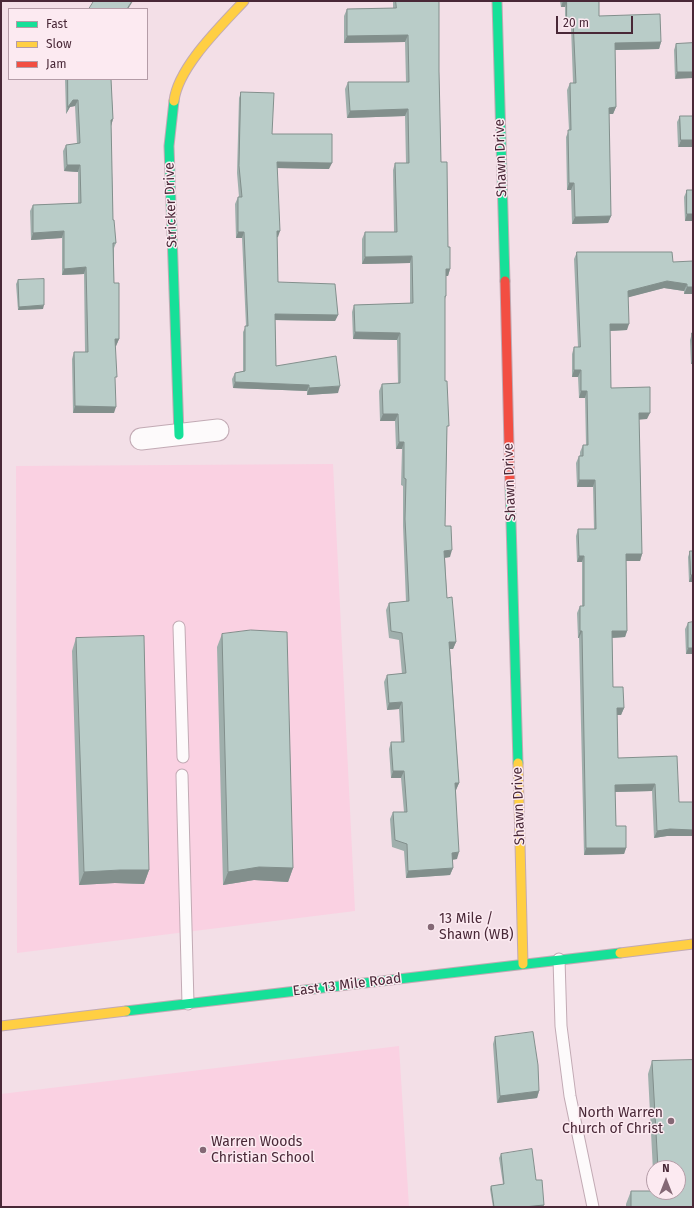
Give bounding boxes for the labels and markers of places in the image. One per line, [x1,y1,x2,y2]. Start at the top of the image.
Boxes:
place label: 13 Mile / Shawn (WB) [439,911,513,944]
marker: 13 Mile / Shawn (WB) [426,922,436,932]
place label: North Warren Church of Christ [562,1105,663,1138]
marker: North Warren Church of Christ [666,1116,676,1126]
place label: Warren Woods Christian School [211,1134,314,1166]
marker: Warren Woods Christian School [198,1145,208,1155]

